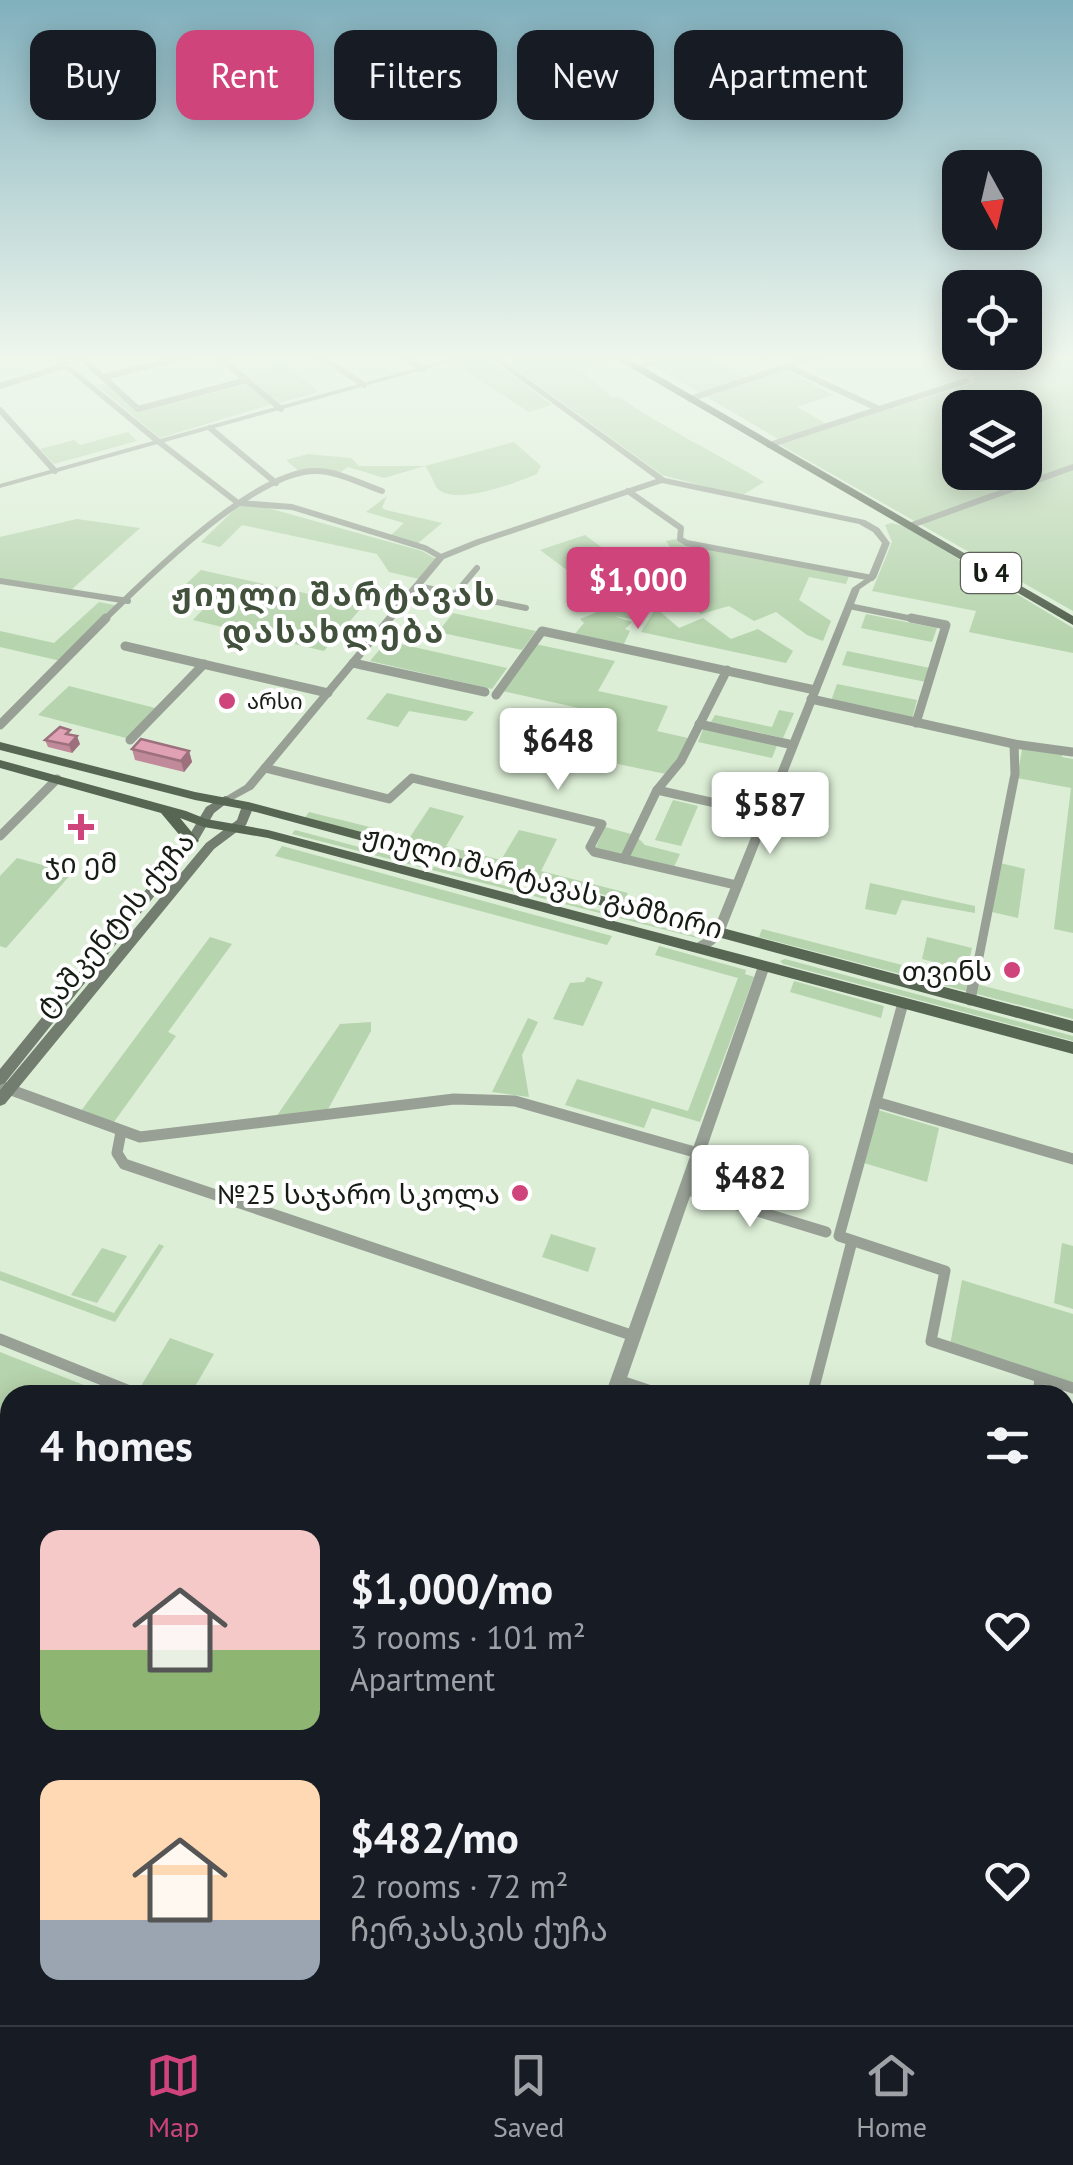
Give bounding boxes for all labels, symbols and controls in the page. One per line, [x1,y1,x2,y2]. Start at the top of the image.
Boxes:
chip: Buy [30,30,156,120]
chip: Rent [176,30,314,120]
chip: Filters [334,30,497,120]
chip: New [517,30,654,120]
chip: Apartment [674,30,903,120]
north arrow [942,150,1042,250]
map controls [942,150,1042,490]
button: locate [942,270,1042,370]
button: layers [942,390,1042,490]
pin: $1,000 [557,547,719,632]
road number: ს 4 [961,553,1021,593]
text: $1,000 [589,558,687,600]
district label: ჟიული შარტავას დასახლება [171,573,497,652]
place label: არსი [247,687,303,715]
marker: არსი [216,690,238,712]
pin: $648 [499,708,617,793]
text: $648 [522,719,594,761]
pin: $587 [711,772,829,857]
text: $587 [734,783,806,825]
marker: ჯი ემ [68,814,94,840]
street label: ჟიული შარტავას გამზირი [359,815,727,947]
street label: ტაშკენტის ქუჩა [26,824,202,1024]
place label: ჯი ემ [45,844,117,881]
place label: თვინს [902,952,992,989]
marker: თვინს [1001,959,1023,981]
pin: $482 [691,1145,809,1230]
text: $482 [714,1156,786,1198]
place label: №25 საჯარო სკოლა [217,1175,500,1212]
marker: №25 საჯარო სკოლა [509,1182,531,1204]
text: 4 homes [40,1418,193,1473]
icon: filters [980,1418,1035,1473]
text: $1,000/mo [350,1561,553,1616]
icon: home [120,1570,240,1690]
icon: heart [980,1603,1035,1658]
text: 3 rooms · 101 m² [350,1616,586,1658]
text: Apartment [350,1658,495,1700]
text: $482/mo [350,1810,519,1865]
icon: home [120,1820,240,1940]
icon: heart [980,1853,1035,1908]
text: 2 rooms · 72 m² [350,1865,568,1907]
text: ჩერკასკის ქუჩა [350,1908,608,1950]
tab: Map [146,2048,201,2145]
tab: Saved [493,2048,564,2145]
tab: Home [856,2048,927,2145]

